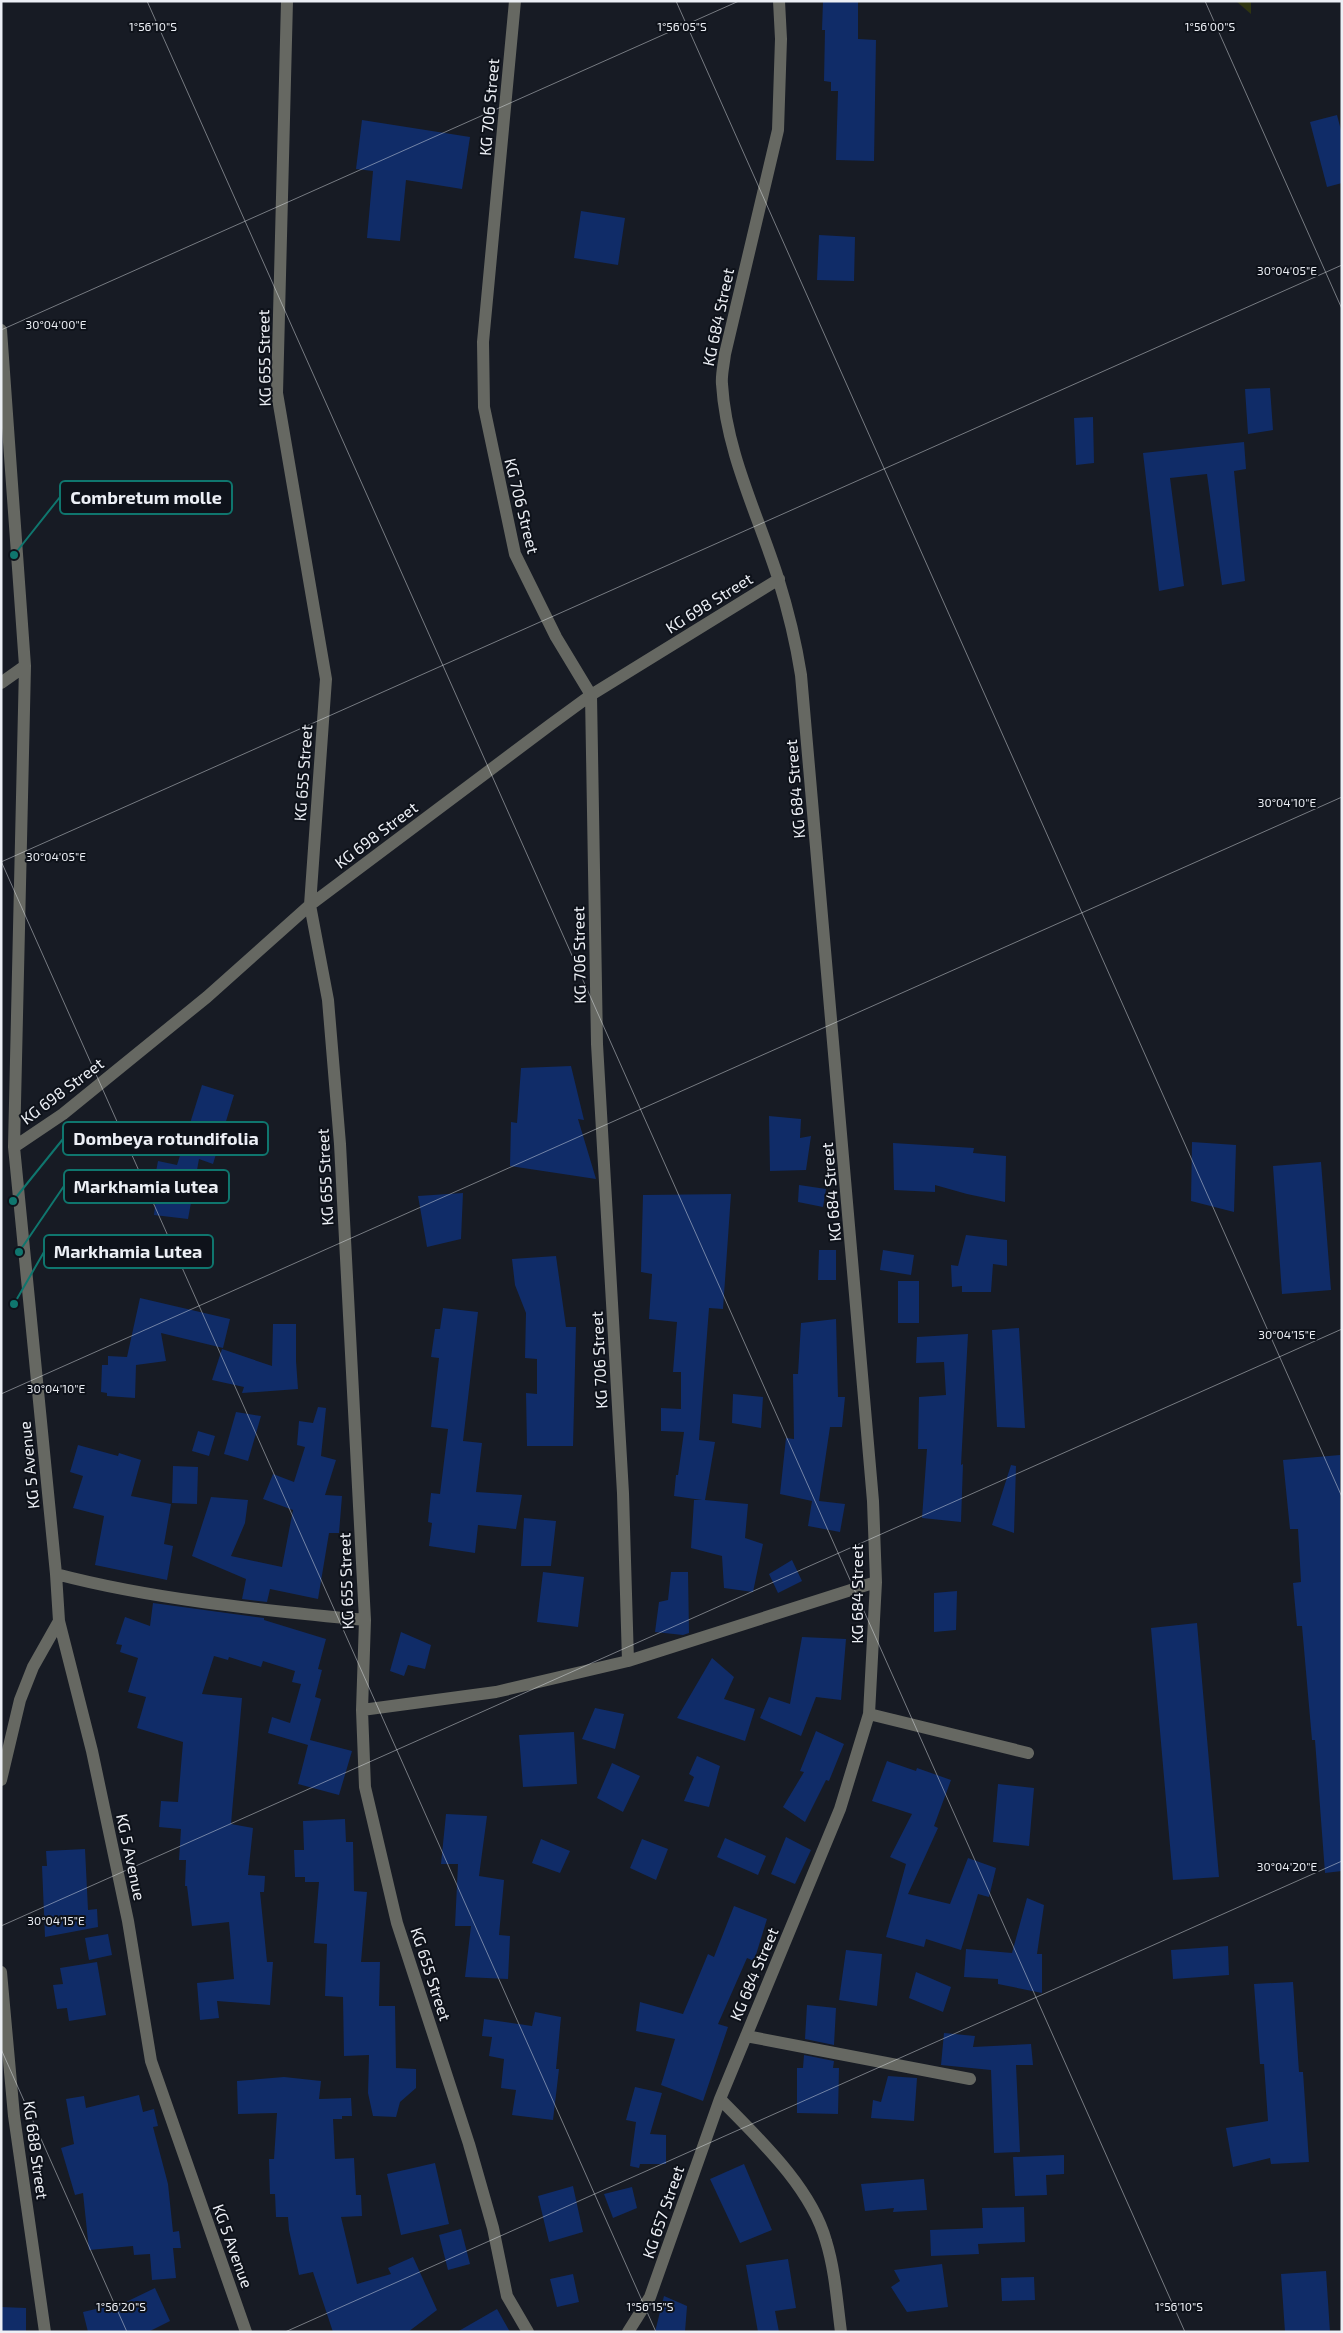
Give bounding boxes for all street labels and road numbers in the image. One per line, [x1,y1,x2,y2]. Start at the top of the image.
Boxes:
street label: KG 706 Street [475,57,502,156]
street label: KG 684 Street [698,266,737,368]
street label: KG 655 Street [253,309,274,407]
street label: KG 706 Street [501,456,544,556]
street label: KG 698 Street [662,568,756,637]
street label: KG 655 Street [290,724,315,822]
street label: KG 684 Street [781,739,808,839]
street label: KG 698 Street [331,797,421,872]
street label: KG 706 Street [568,906,589,1004]
street label: KG 698 Street [17,1053,107,1128]
street label: KG 655 Street [312,1128,337,1226]
street label: KG 684 Street [817,1142,844,1242]
street label: KG 706 Street [586,1311,611,1409]
street label: KG 5 Avenue [14,1420,43,1510]
street label: KG 655 Street [334,1532,357,1630]
street label: KG 684 Street [847,1544,866,1644]
street label: KG 5 Avenue [113,1812,150,1902]
street label: KG 684 Street [725,1924,782,2023]
street label: KG 655 Street [407,1925,456,2023]
street label: KG 688 Street [20,2099,53,2200]
street label: KG 657 Street [638,2163,687,2261]
street label: KG 5 Avenue [209,2201,257,2290]

